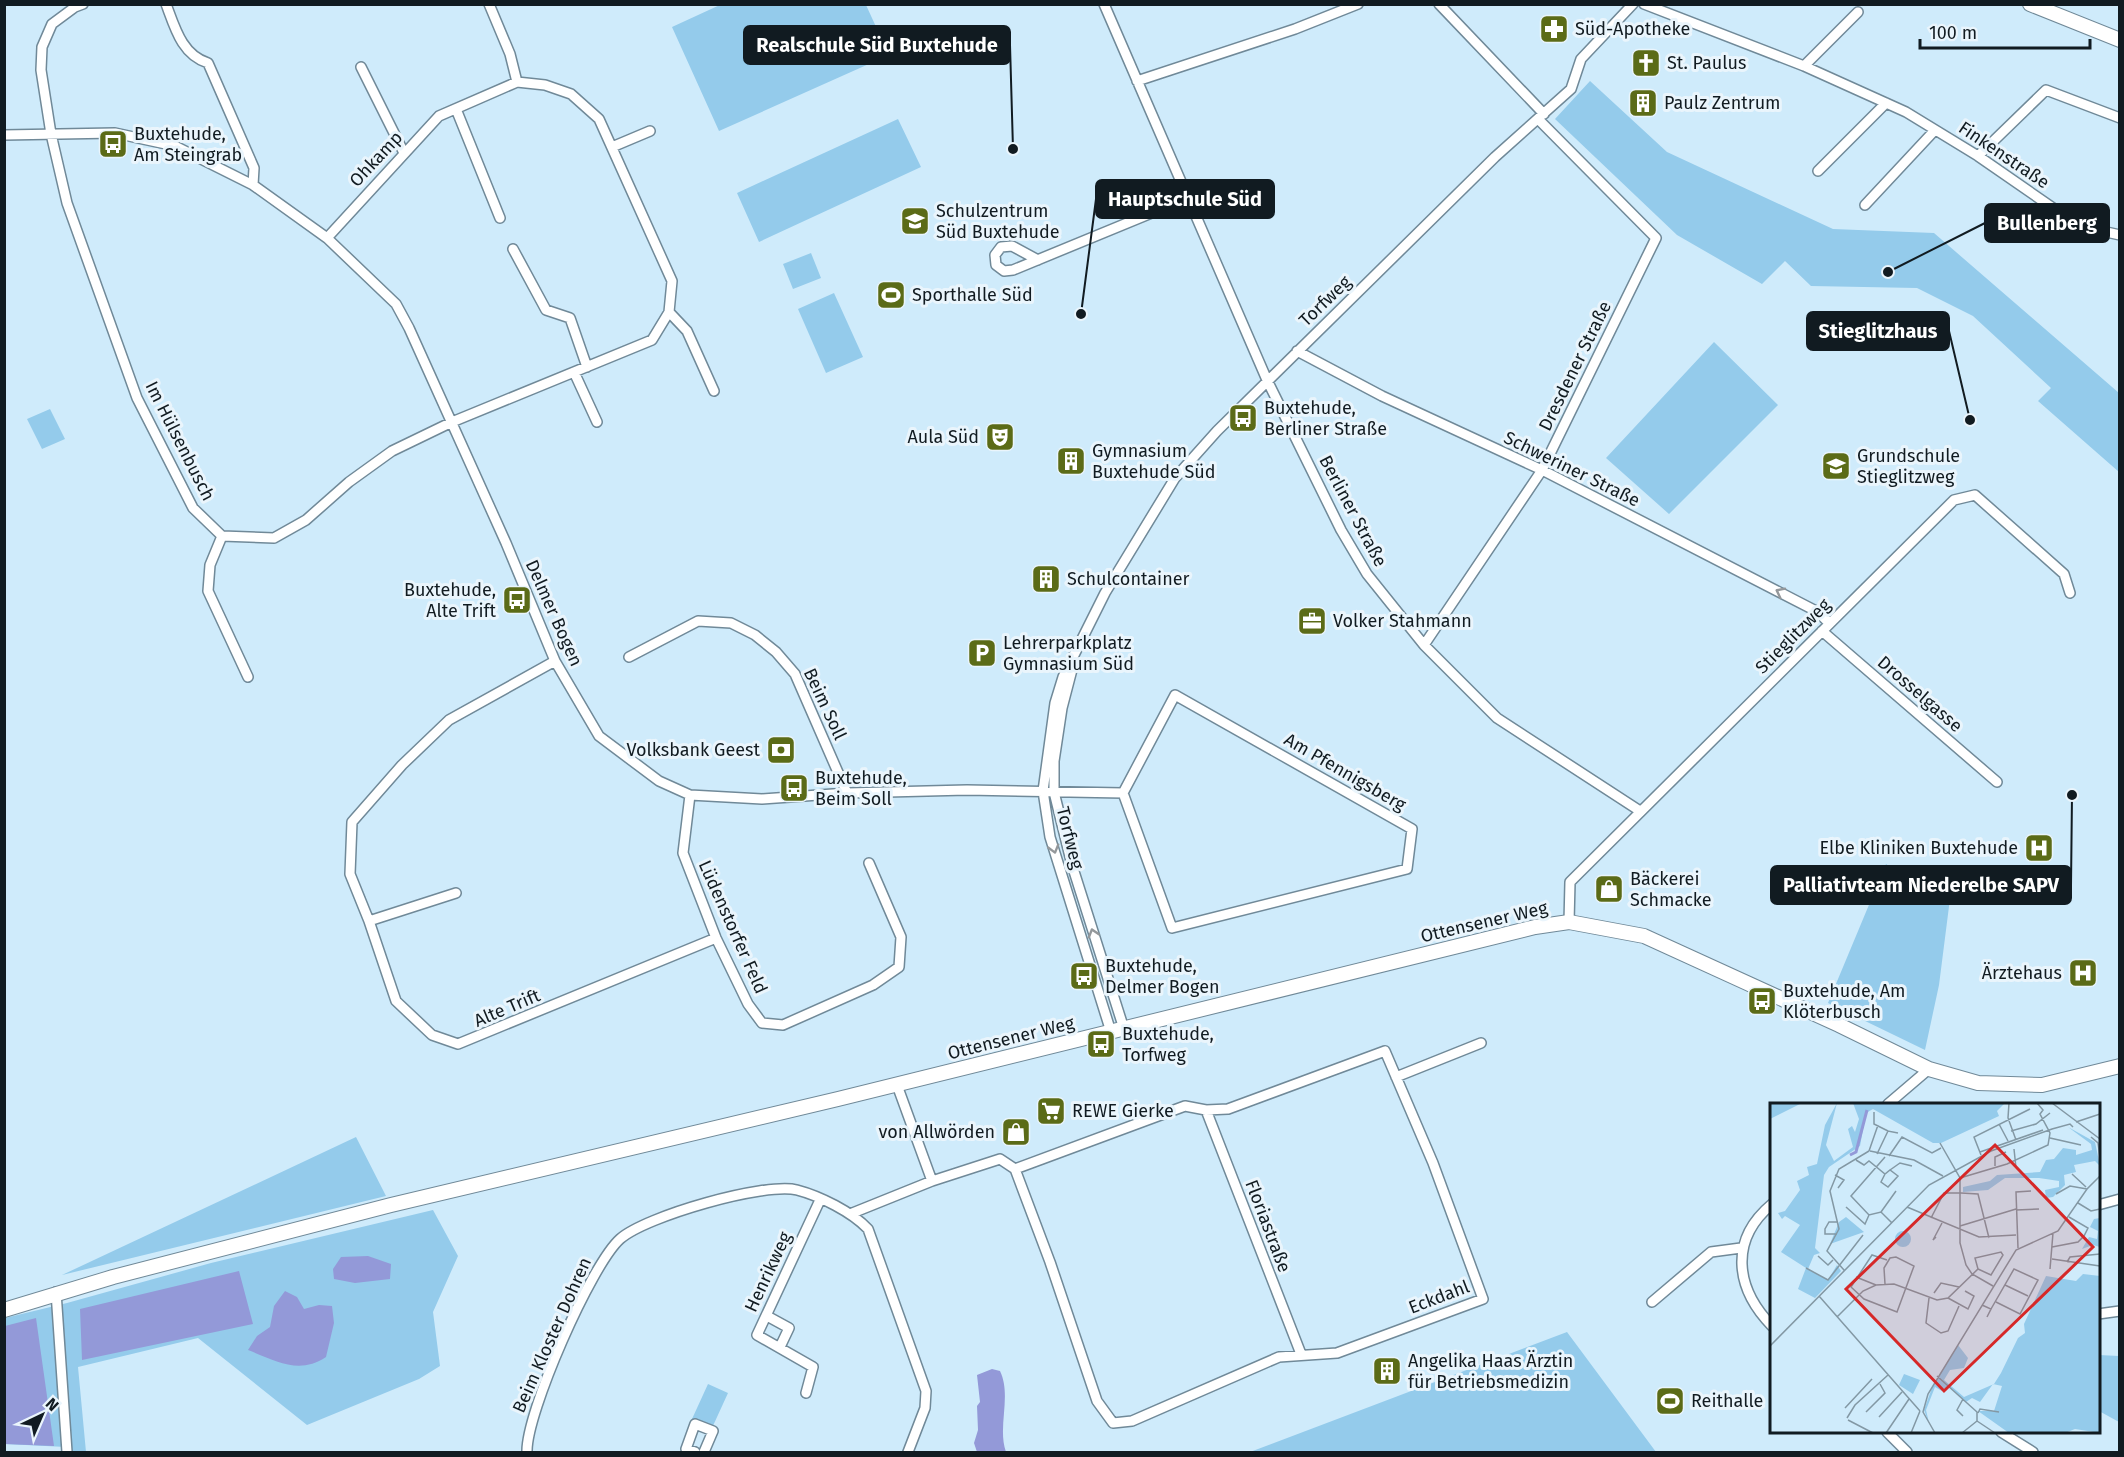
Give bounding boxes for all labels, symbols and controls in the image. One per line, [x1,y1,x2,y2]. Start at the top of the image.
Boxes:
scale bar [1920,12,2090,50]
pharmacy icon: Süd-Apotheke [1538,13,1570,45]
place label: Süd-Apotheke [1575,18,1690,40]
text: 100 m [1929,22,1977,44]
callout: Realschule Süd Buxtehude [744,26,1010,64]
text: Realschule Süd Buxtehude [756,33,998,57]
church icon: St. Paulus [1630,47,1662,79]
place label: St. Paulus [1667,52,1746,74]
building icon: Paulz Zentrum [1627,87,1659,119]
place label: Paulz Zentrum [1664,92,1781,114]
street label: Finkenstraße [1954,117,2054,193]
place label: Buxtehude, Am Steingrab [134,123,242,166]
street label: Ohkamp [345,127,407,191]
bus stop icon: Buxtehude, Am Steingrab [97,128,129,160]
callout: Hauptschule Süd [1096,180,1274,218]
text: Hauptschule Süd [1108,187,1262,211]
place label: Schulzentrum Süd Buxtehude [936,200,1060,243]
callout: Bullenberg [1985,204,2109,242]
school or university icon: Schulzentrum Süd Buxtehude [899,205,931,237]
text: Bullenberg [1997,211,2098,235]
street label: Torfweg [1294,270,1356,331]
sports icon: Sporthalle Süd [875,279,907,311]
place label: Sporthalle Süd [912,284,1033,306]
street label: Dresdener Straße [1534,297,1616,435]
callout: Stieglitzhaus [1807,312,1949,350]
text: Stieglitzhaus [1819,319,1938,343]
street label: Im Hülsenbusch [140,378,220,504]
place label: Buxtehude, Berliner Straße [1264,397,1387,440]
bus stop icon: Buxtehude, Berliner Straße [1227,402,1259,434]
theatre icon: Aula Süd [984,421,1016,453]
place label: Aula Süd [907,426,979,448]
street label: Schweriner Straße [1500,427,1644,511]
place label: Gymnasium Buxtehude Süd [1092,440,1216,483]
building icon: Gymnasium Buxtehude Süd [1055,445,1087,477]
place label: Grundschule Stieglitzweg [1857,445,1960,488]
school or university icon: Grundschule Stieglitzweg [1820,450,1852,482]
street label: Berliner Straße [1314,452,1392,570]
street label: Delmer Bogen [521,556,587,670]
building icon: Schulcontainer [1030,563,1062,595]
place label: Schulcontainer [1067,568,1190,590]
place label: Buxtehude, Alte Trift [404,579,496,622]
bus stop icon: Buxtehude, Alte Trift [501,584,533,616]
one-way arrow [1775,588,1786,600]
street label: Stieglitzweg [1751,593,1836,678]
office icon: Volker Stahmann [1296,605,1328,637]
place label: Volker Stahmann [1333,610,1472,632]
place label: Lehrerparkplatz Gymnasium Süd [1003,632,1134,675]
parking icon: Lehrerparkplatz Gymnasium Süd [966,637,998,669]
street label: Drosselgasse [1873,651,1967,737]
street label: Beim Soll [799,665,851,743]
street label: Am Pfennigsberg [1280,728,1410,816]
bank icon: Volksbank Geest [765,734,797,766]
place label: Volksbank Geest [626,739,760,761]
place label: Buxtehude, Beim Soll [815,767,907,810]
bus stop icon: Buxtehude, Beim Soll [778,772,810,804]
street label: Torfweg [1052,804,1089,872]
hospital icon: Elbe Kliniken Buxtehude [2023,832,2055,864]
place label: Elbe Kliniken Buxtehude [1819,837,2018,859]
one-way arrow [1047,843,1059,853]
street label: Lüdenstorfer Feld [694,857,772,997]
callout: Palliativteam Niederelbe SAPV [1771,866,2071,904]
place label: Bäckerei Schmacke [1630,868,1712,911]
shop icon: Bäckerei Schmacke [1593,873,1625,905]
text: Palliativteam Niederelbe SAPV [1783,873,2060,897]
street label: Ottensener Weg [1418,897,1550,947]
one-way arrow [1088,928,1100,939]
place label: Buxtehude, Delmer Bogen [1105,955,1220,998]
hospital icon: Ärztehaus [2067,957,2099,989]
bus stop icon: Buxtehude, Delmer Bogen [1068,960,1100,992]
place label: Ärztehaus [1982,962,2062,984]
place label: Buxtehude, Am Klöterbusch [1783,980,1905,1023]
street label: Alte Trift [471,984,544,1032]
bus stop icon: Buxtehude, Am Klöterbusch [1746,985,1778,1017]
street label: Ottensener Weg [945,1011,1077,1064]
place label: Buxtehude, Torfweg [1122,1023,1214,1066]
bus stop icon: Buxtehude, Torfweg [1085,1028,1117,1060]
supermarket icon: REWE Gierke [1035,1095,1067,1127]
place label: REWE Gierke [1072,1100,1174,1122]
inset map [1770,1103,2100,1433]
shop icon: von Allwörden [1000,1116,1032,1148]
place label: von Allwörden [879,1121,995,1143]
street label: Floriastraße [1240,1177,1296,1275]
street label: Henrikweg [740,1228,796,1316]
street label: Beim Kloster Dohren [508,1254,596,1416]
street label: Eckdahl [1406,1275,1472,1319]
place label: Angelika Haas Ärztin für Betriebsmedizin [1408,1350,1573,1393]
building icon: Angelika Haas Ärztin für Betriebsmedizin [1371,1355,1403,1387]
north arrow [12,1385,72,1445]
sports icon: Reithalle [1654,1385,1686,1417]
place label: Reithalle [1691,1390,1763,1412]
text: N [42,1394,62,1415]

